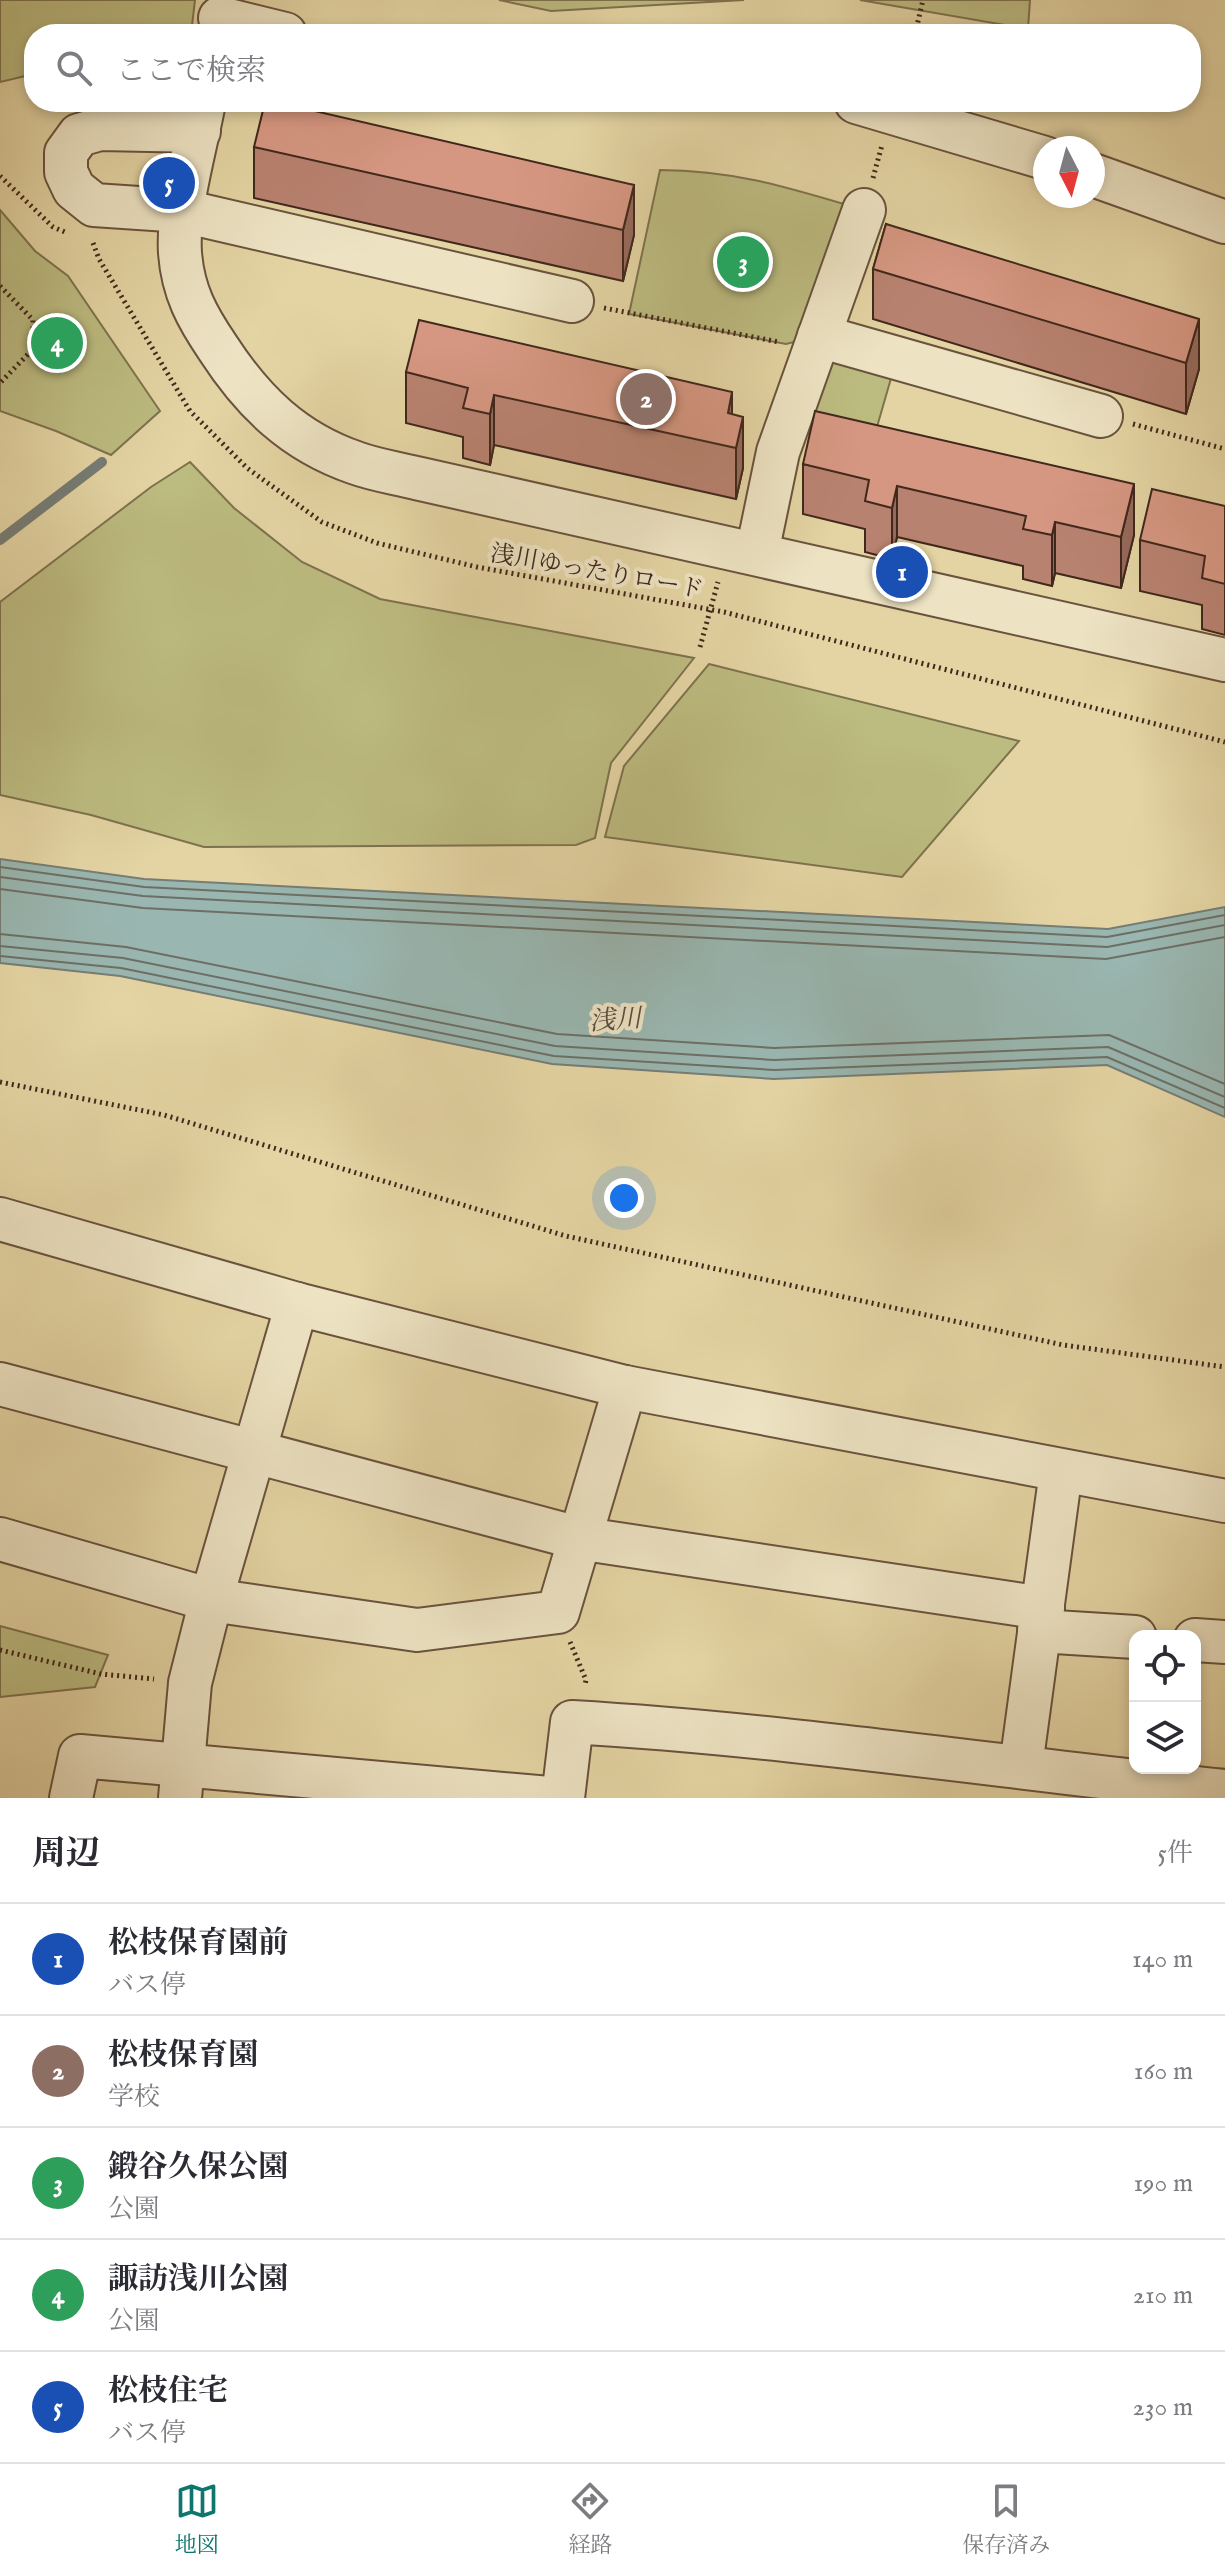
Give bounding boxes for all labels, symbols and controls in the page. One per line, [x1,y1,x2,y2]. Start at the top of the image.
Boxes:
search box [24,24,1201,112]
icon: search [52,46,96,90]
text: ここで検索 [116,53,266,91]
north arrow [1033,136,1105,208]
pin: 5 [143,153,195,213]
pin: 3 [717,232,769,292]
pin: 4 [31,313,83,373]
pin: 2 [620,369,672,429]
street label: 浅川ゆったりロード [488,538,706,606]
pin: 1 [876,542,928,602]
water label: 浅川 [588,1002,645,1039]
your location [604,1178,644,1218]
map controls [1129,1630,1201,1774]
button: locate [1129,1630,1201,1702]
button: layers [1129,1702,1201,1774]
text: 周辺 [32,1833,100,1876]
text: 5件 [1158,1837,1193,1870]
text: 松枝保育園前 [108,1925,288,1963]
text: 1 [53,1943,63,1976]
text: 140 m [1132,1943,1193,1976]
text: バス停 [108,1969,186,2002]
text: 松枝保育園 [108,2037,258,2075]
text: 2 [52,2055,64,2088]
text: 160 m [1134,2055,1193,2088]
text: 学校 [108,2081,160,2114]
text: 鍛谷久保公園 [108,2149,288,2187]
text: 3 [53,2167,63,2200]
text: 190 m [1133,2167,1193,2200]
text: 公園 [108,2193,160,2226]
text: 諏訪浅川公園 [108,2261,288,2299]
text: 4 [52,2279,64,2312]
text: 210 m [1133,2279,1193,2312]
text: 公園 [108,2305,160,2338]
text: 松枝住宅 [108,2373,228,2411]
text: 5 [53,2391,63,2424]
text: 230 m [1133,2391,1193,2424]
text: バス停 [108,2417,186,2450]
tab: 地図 [175,2479,219,2560]
tab: 経路 [568,2479,612,2560]
tab: 保存済み [962,2479,1050,2560]

